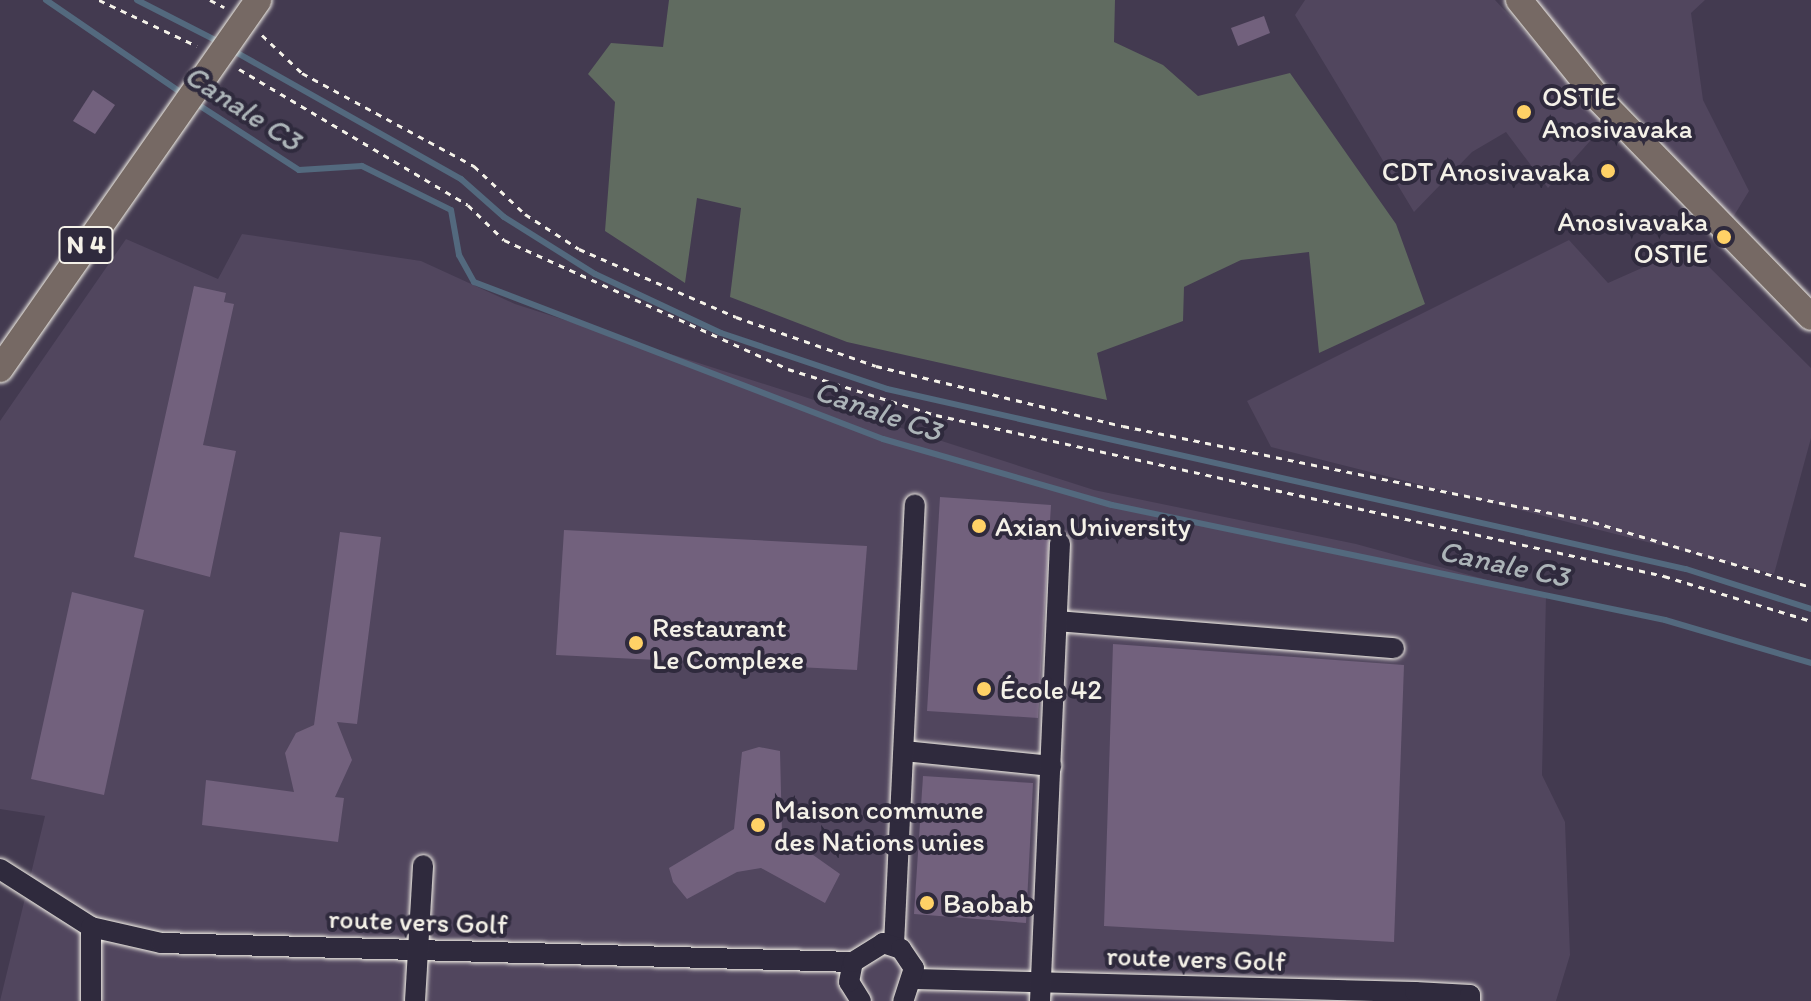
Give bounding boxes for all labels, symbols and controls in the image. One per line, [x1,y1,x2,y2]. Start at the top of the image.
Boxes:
water label: Canale C3 [178,57,308,159]
place label: OSTIE Anosivavaka [1542,79,1693,145]
marker: OSTIE Anosivavaka [1513,101,1535,123]
place label: CDT Anosivavaka [1382,154,1590,188]
marker: CDT Anosivavaka [1597,160,1619,182]
place label: Anosivavaka OSTIE [1557,204,1708,270]
road number: N 4 [58,223,114,267]
marker: Anosivavaka OSTIE [1715,228,1733,246]
water label: Canale C3 [810,372,946,450]
place label: Axian University [995,509,1191,543]
marker: Axian University [970,517,988,535]
water label: Canale C3 [1436,533,1572,595]
place label: Restaurant Le Complexe [652,610,804,676]
marker: Restaurant Le Complexe [627,634,645,652]
place label: École 42 [1000,672,1102,706]
marker: École 42 [975,680,993,698]
place label: Maison commune des Nations unies [774,792,985,858]
marker: Maison commune des Nations unies [749,816,767,834]
place label: Baobab [943,886,1034,920]
marker: Baobab [918,894,936,912]
street label: route vers Golf [328,901,508,941]
street label: route vers Golf [1106,938,1286,978]

